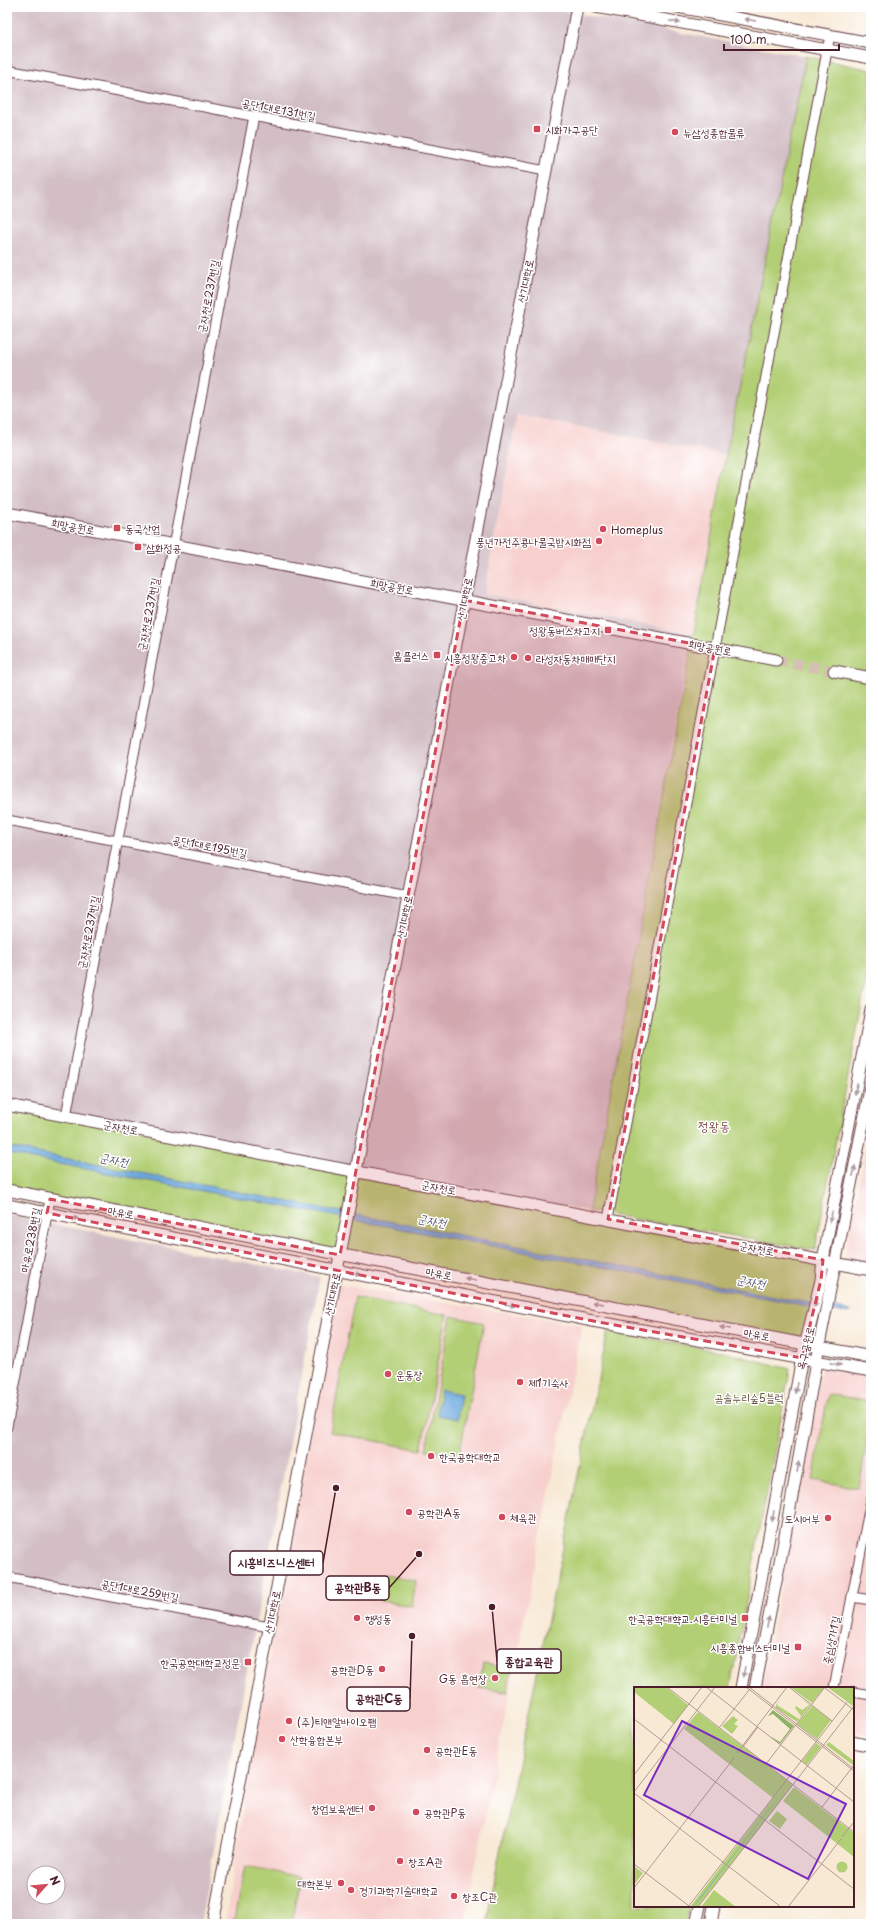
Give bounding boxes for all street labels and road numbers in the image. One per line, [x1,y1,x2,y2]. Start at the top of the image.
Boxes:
street label: 공단1대로131번길 [240,93,318,125]
street label: 군자천로237번길 [193,258,223,334]
street label: 산기대학로 [512,258,538,304]
street label: 희망공원로 [50,513,96,539]
street label: 희망공원로 [369,573,415,599]
street label: 군자천로237번길 [133,576,163,652]
street label: 산기대학로 [451,576,477,622]
street label: 희망공원로 [687,634,733,660]
street label: 공단1대로195번길 [171,830,249,862]
street label: 군자천로237번길 [73,894,103,970]
street label: 산기대학로 [391,894,417,940]
street label: 군자천로 [102,1115,140,1139]
street label: 군자천로 [420,1175,458,1199]
street label: 마유로 [106,1201,136,1223]
street label: 마유로238번길 [15,1206,45,1274]
street label: 군자천로 [738,1236,776,1260]
street label: 마유로 [424,1262,454,1284]
street label: 산기대학로 [319,1271,345,1317]
street label: 마유로 [742,1323,772,1345]
street label: 옥구공원로 [791,1324,819,1372]
street label: 공단1대로259번길 [100,1574,180,1606]
street label: 산기대학로 [259,1589,285,1635]
street label: 중심상가1길 [818,1614,844,1666]

